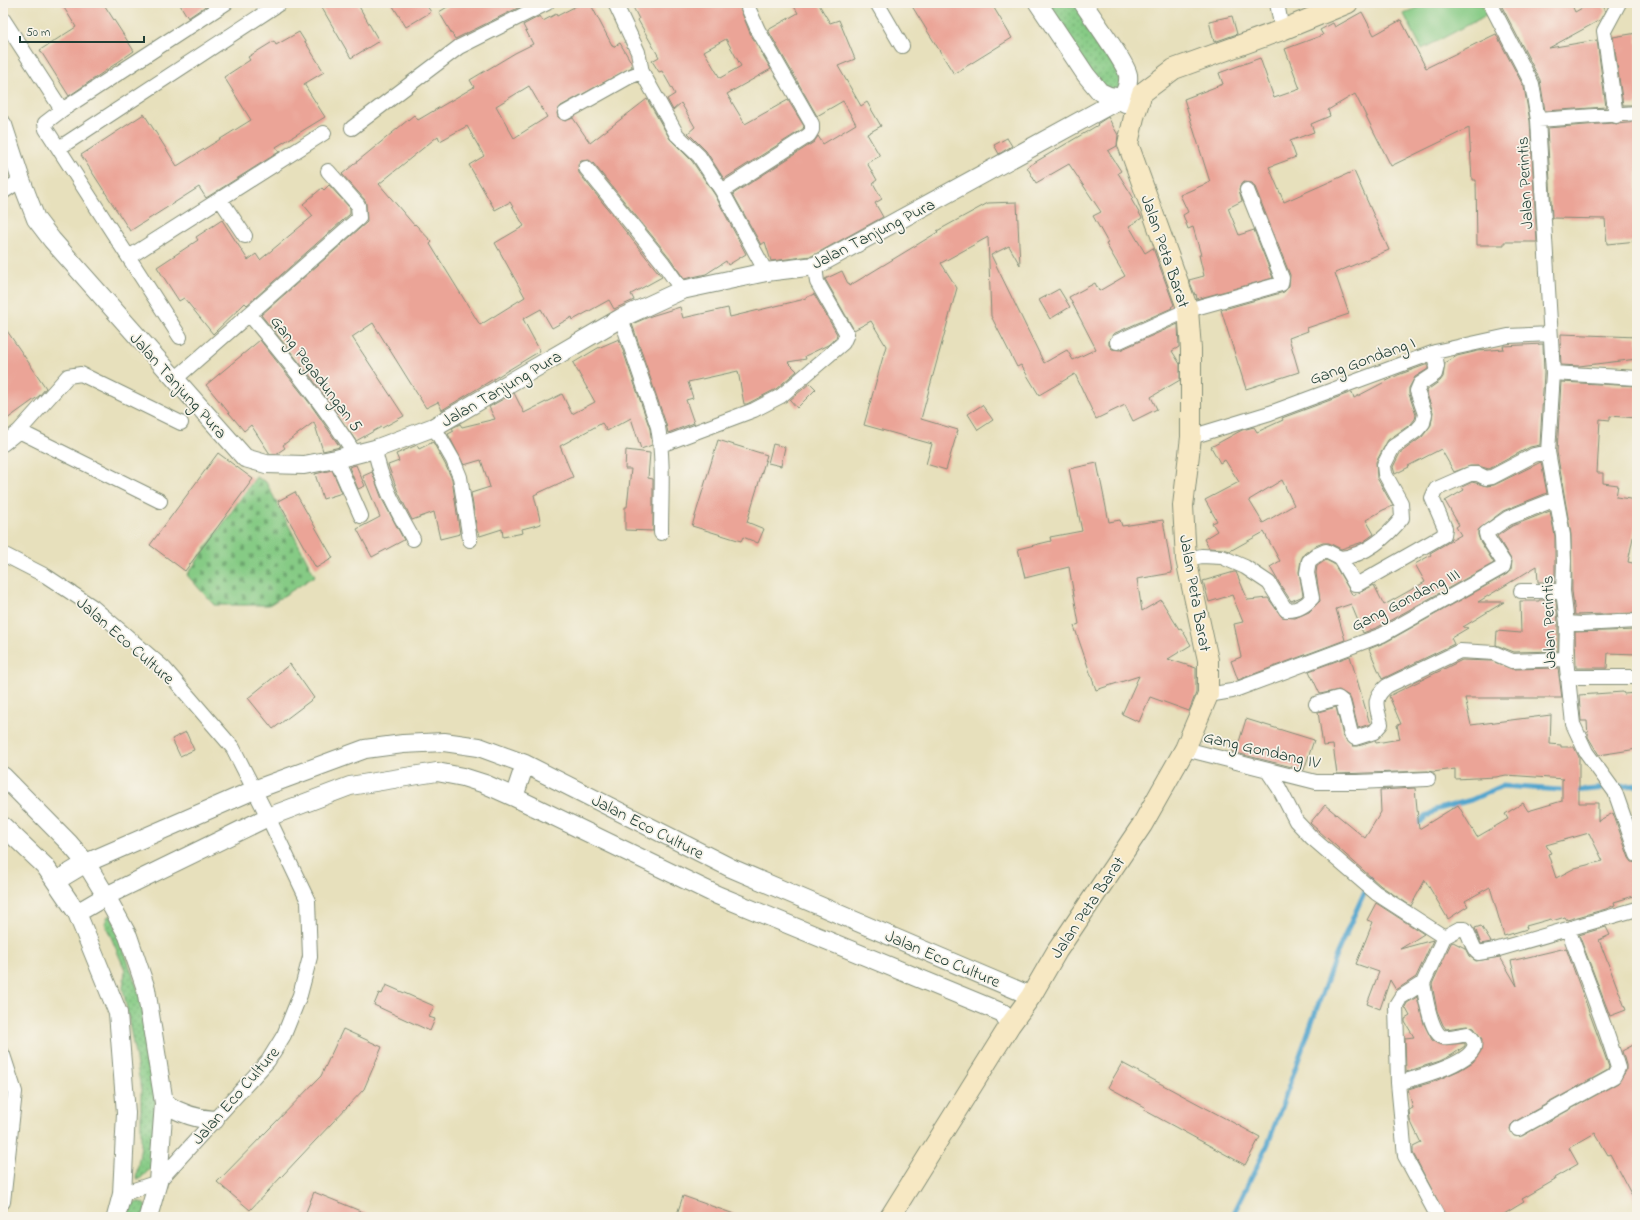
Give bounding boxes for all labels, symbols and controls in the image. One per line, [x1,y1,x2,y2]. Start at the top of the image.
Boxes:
scale bar [20,18,144,44]
text: 50 m [26,24,50,42]
street label: Jalan Perintis [1511,136,1540,230]
street label: Jalan Peta Barat [1133,191,1196,312]
street label: Jalan Tanjung Pura [808,192,941,278]
street label: Gang Pegadungan 5 [262,310,368,439]
street label: Jalan Tanjung Pura [122,327,233,446]
street label: Gang Gondang I [1306,331,1420,394]
street label: Jalan Tanjung Pura [437,345,568,436]
street label: Jalan Peta Barat [1172,533,1217,654]
street label: Gang Gondang III [1347,562,1465,640]
street label: Jalan Perintis [1535,575,1564,669]
street label: Jalan Eco Culture [70,591,180,691]
street label: Gang Gondang IV [1200,725,1323,778]
street label: Jalan Eco Culture [587,788,708,867]
street label: Jalan Peta Barat [1045,851,1132,964]
street label: Jalan Eco Culture [881,924,1004,995]
street label: Jalan Eco Culture [186,1041,286,1151]

